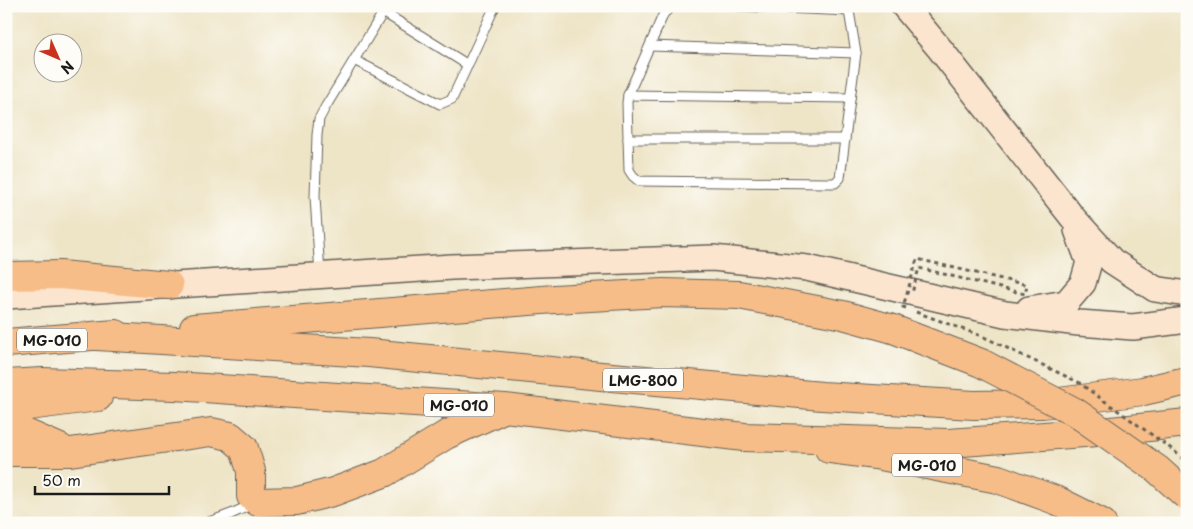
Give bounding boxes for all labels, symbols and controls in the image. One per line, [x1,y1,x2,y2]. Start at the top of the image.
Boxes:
north arrow [32,32,82,82]
text: N [56,56,79,79]
road number: MG-010 [17,328,87,352]
road number: LMG-800 [603,368,683,392]
road number: MG-010 [424,394,494,416]
road number: MG-010 [892,454,962,476]
scale bar [35,464,169,496]
text: 50 m [42,468,81,491]

